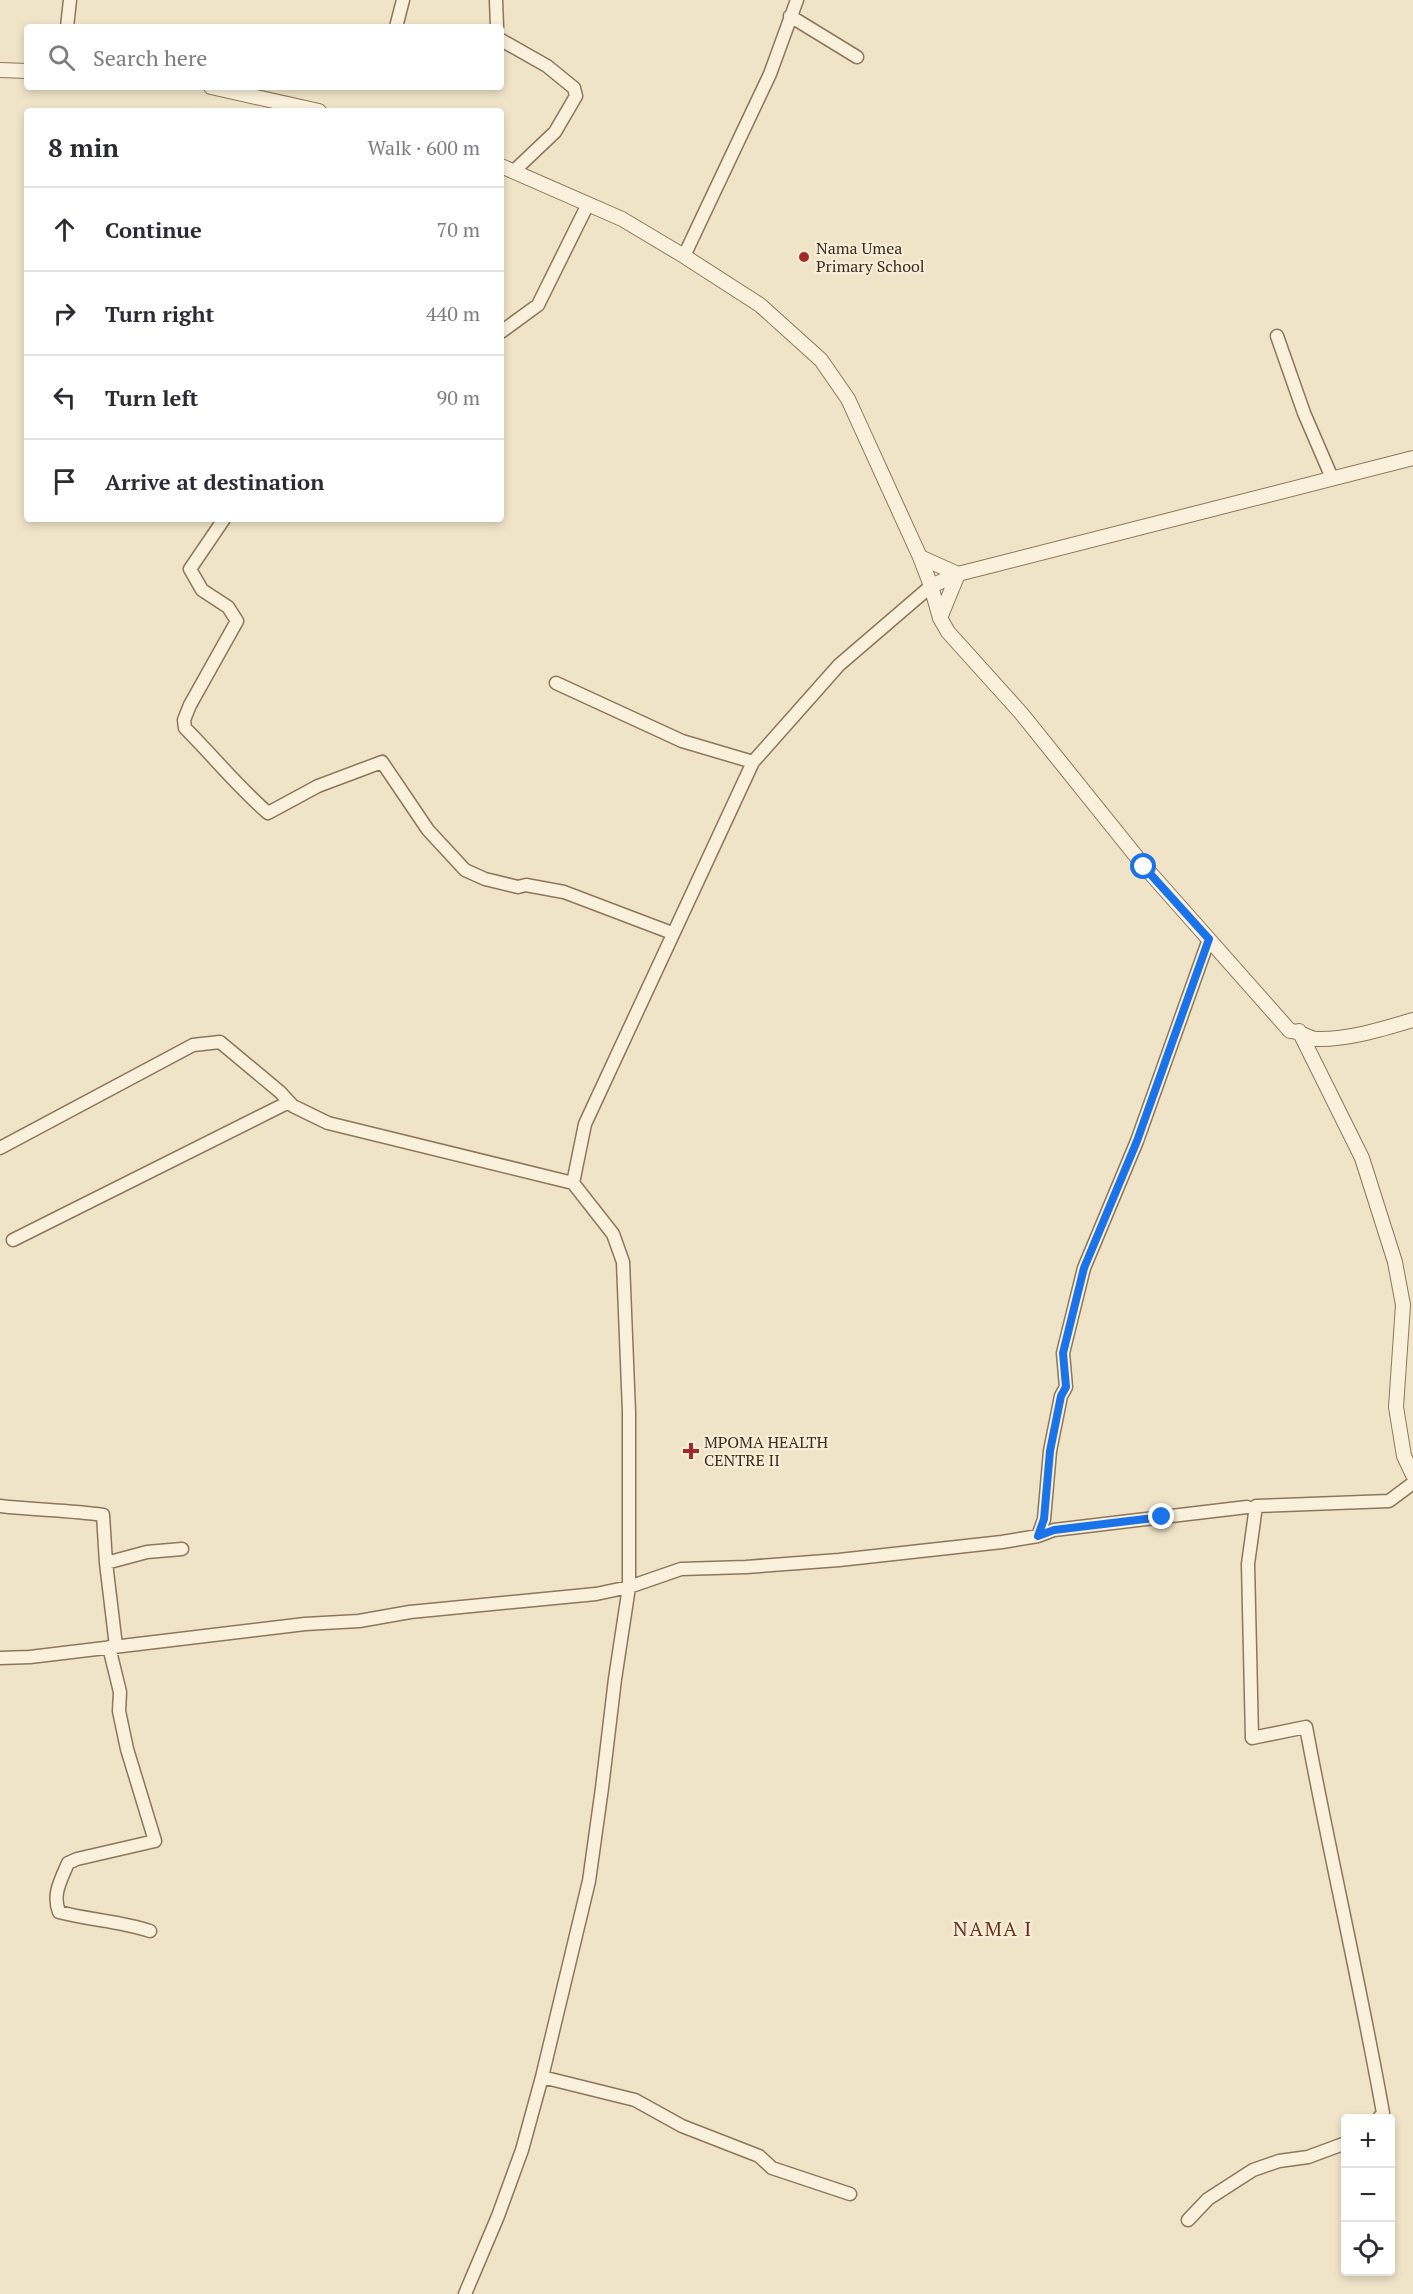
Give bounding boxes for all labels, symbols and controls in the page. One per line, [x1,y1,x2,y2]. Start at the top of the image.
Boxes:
search box [24,24,504,90]
icon: search [45,41,78,74]
text: Search here [93,43,207,72]
text: 8 min [48,130,119,164]
text: Walk · 600 m [368,134,480,161]
icon: ahead [48,213,81,246]
text: Continue [105,215,202,244]
text: 70 m [437,216,480,243]
place label: Nama Umea Primary School [816,237,925,277]
marker: Nama Umea Primary School [797,250,811,264]
icon: right [48,297,81,330]
text: Turn right [105,299,214,328]
text: 440 m [426,300,480,327]
icon: left [48,381,81,414]
text: Turn left [105,383,198,412]
text: 90 m [437,384,480,411]
icon: arrive [48,465,81,498]
text: Arrive at destination [105,467,324,496]
route start [1130,853,1156,879]
place label: MPOMA HEALTH CENTRE II [704,1431,828,1471]
marker: MPOMA HEALTH CENTRE II [682,1442,700,1460]
route end [1148,1503,1174,1529]
district label: NAMA I [953,1915,1033,1942]
map controls [1341,2114,1395,2276]
button: + [1341,2114,1395,2168]
button: − [1341,2168,1395,2222]
button: locate [1341,2222,1395,2276]

